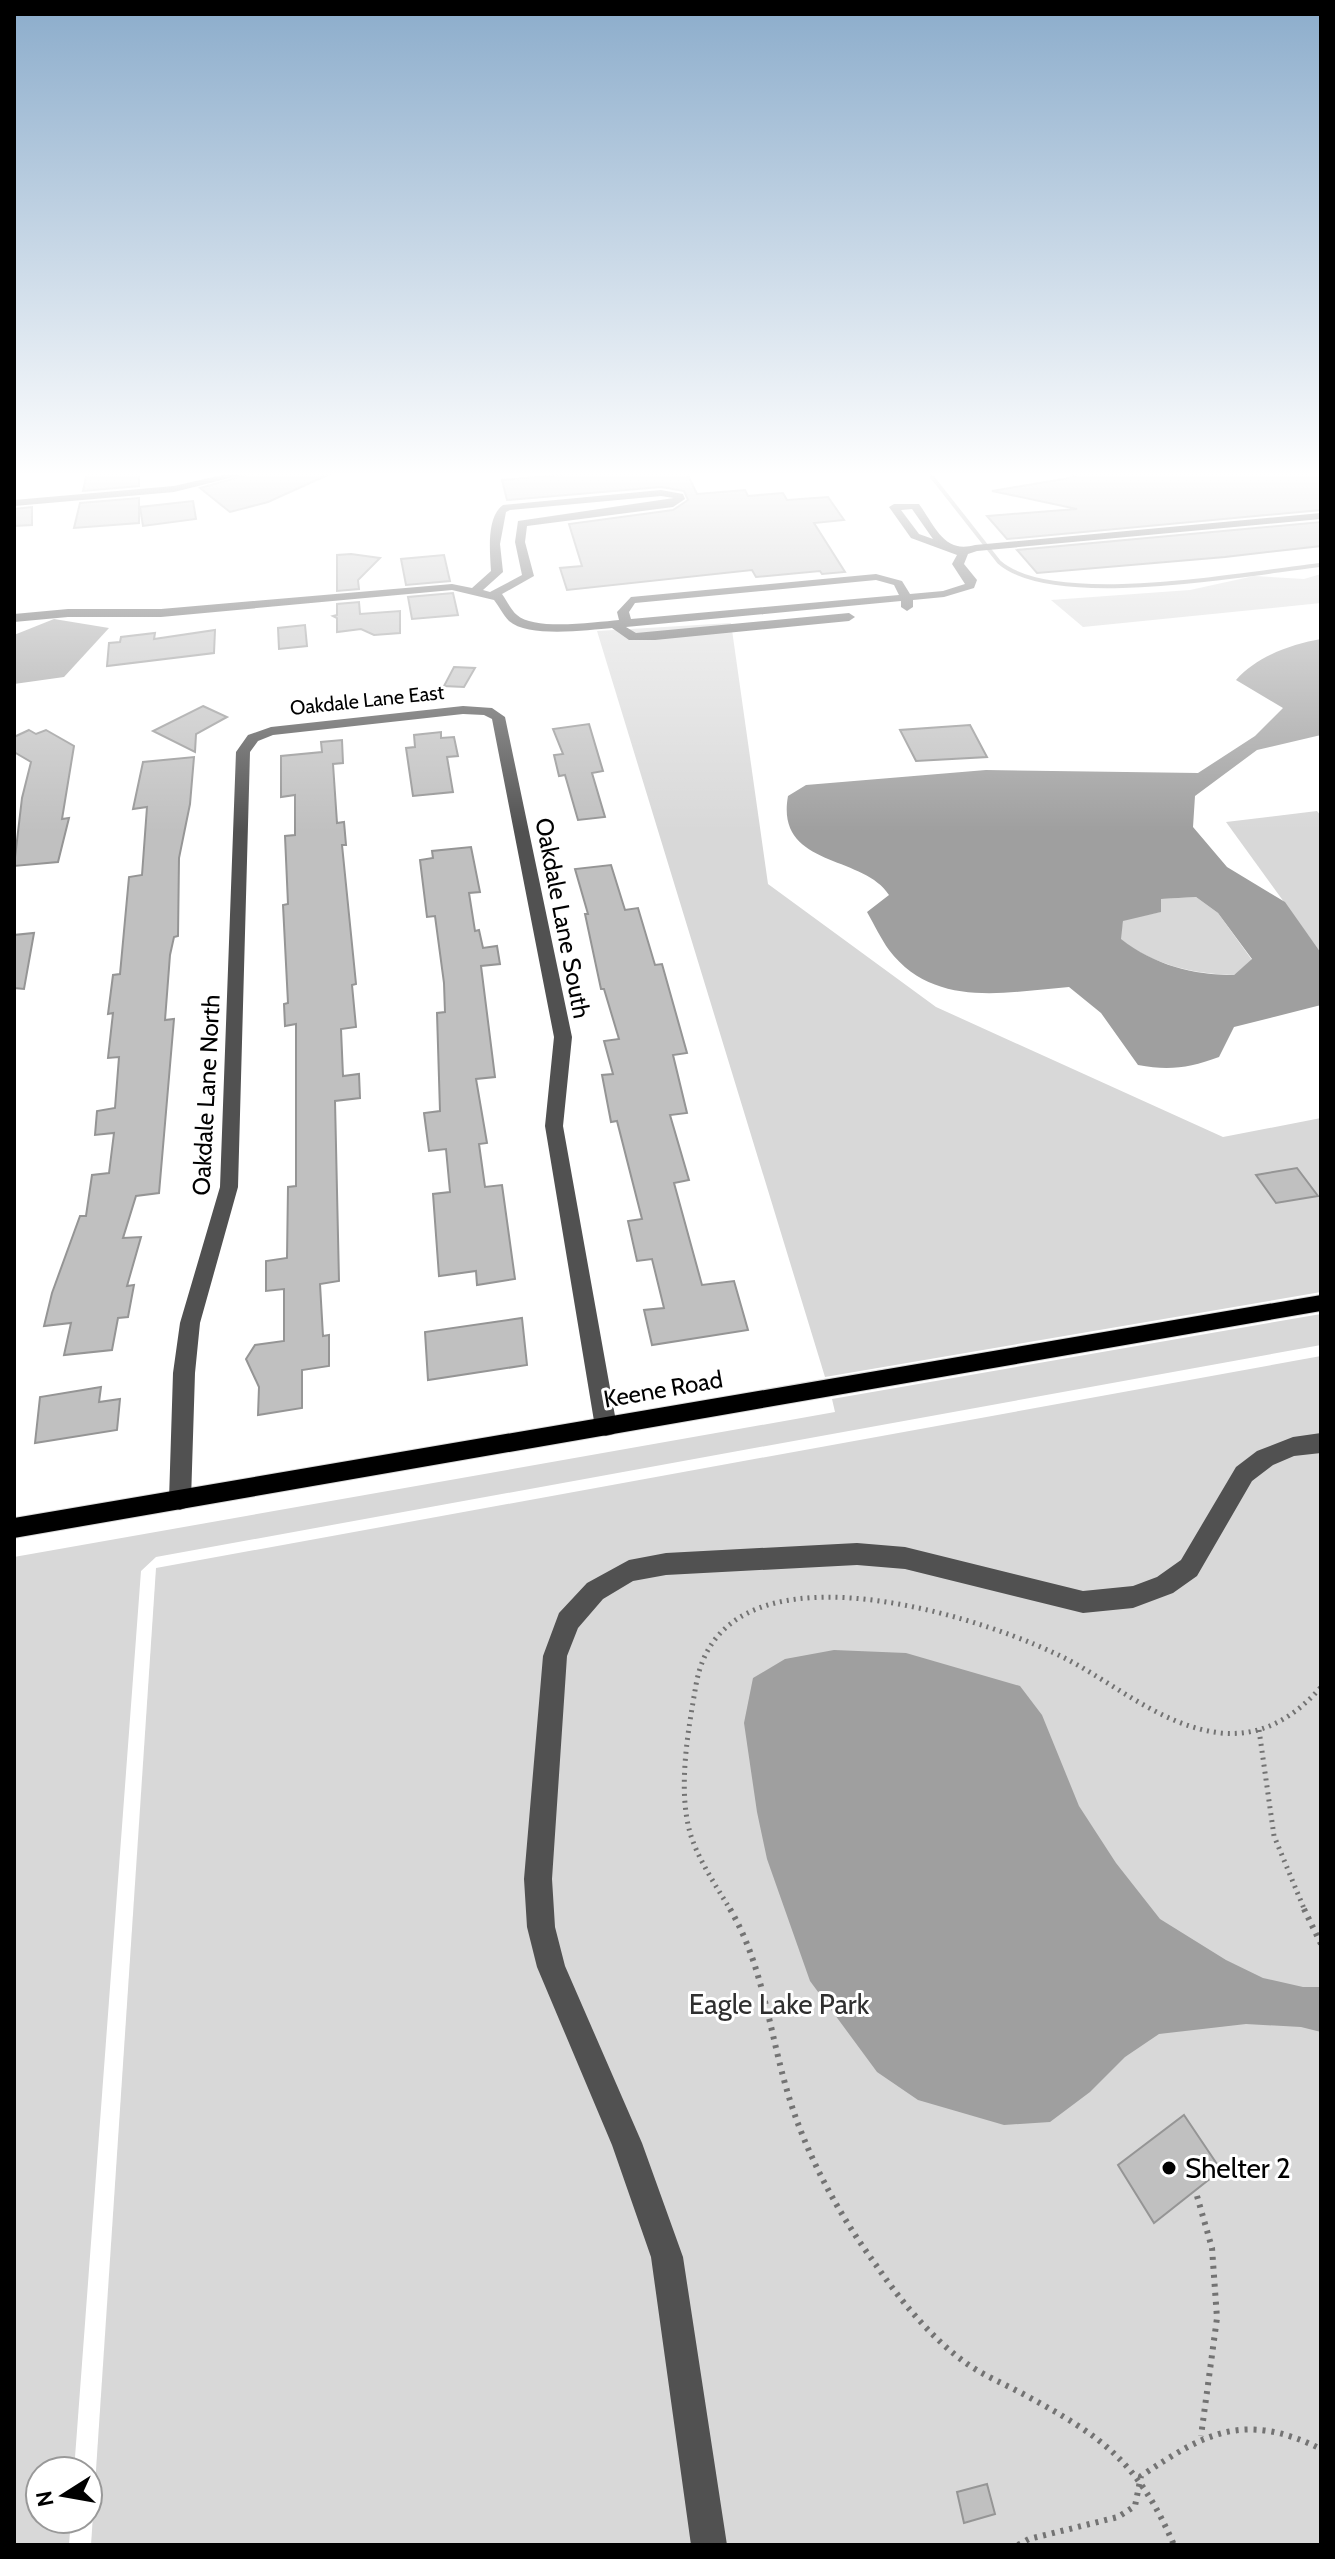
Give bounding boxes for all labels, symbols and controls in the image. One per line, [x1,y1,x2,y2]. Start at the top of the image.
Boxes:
street label: Oakdale Lane East [289,680,445,720]
street label: Oakdale Lane South [529,815,597,1021]
street label: Oakdale Lane North [186,994,226,1196]
street label: Keene Road [601,1364,725,1414]
park label: Eagle Lake Park [689,1987,870,2021]
place label: Shelter 2 [1185,2151,1291,2185]
marker: Shelter 2 [1160,2159,1178,2177]
north arrow [24,2455,104,2535]
text: N [30,2489,60,2509]

